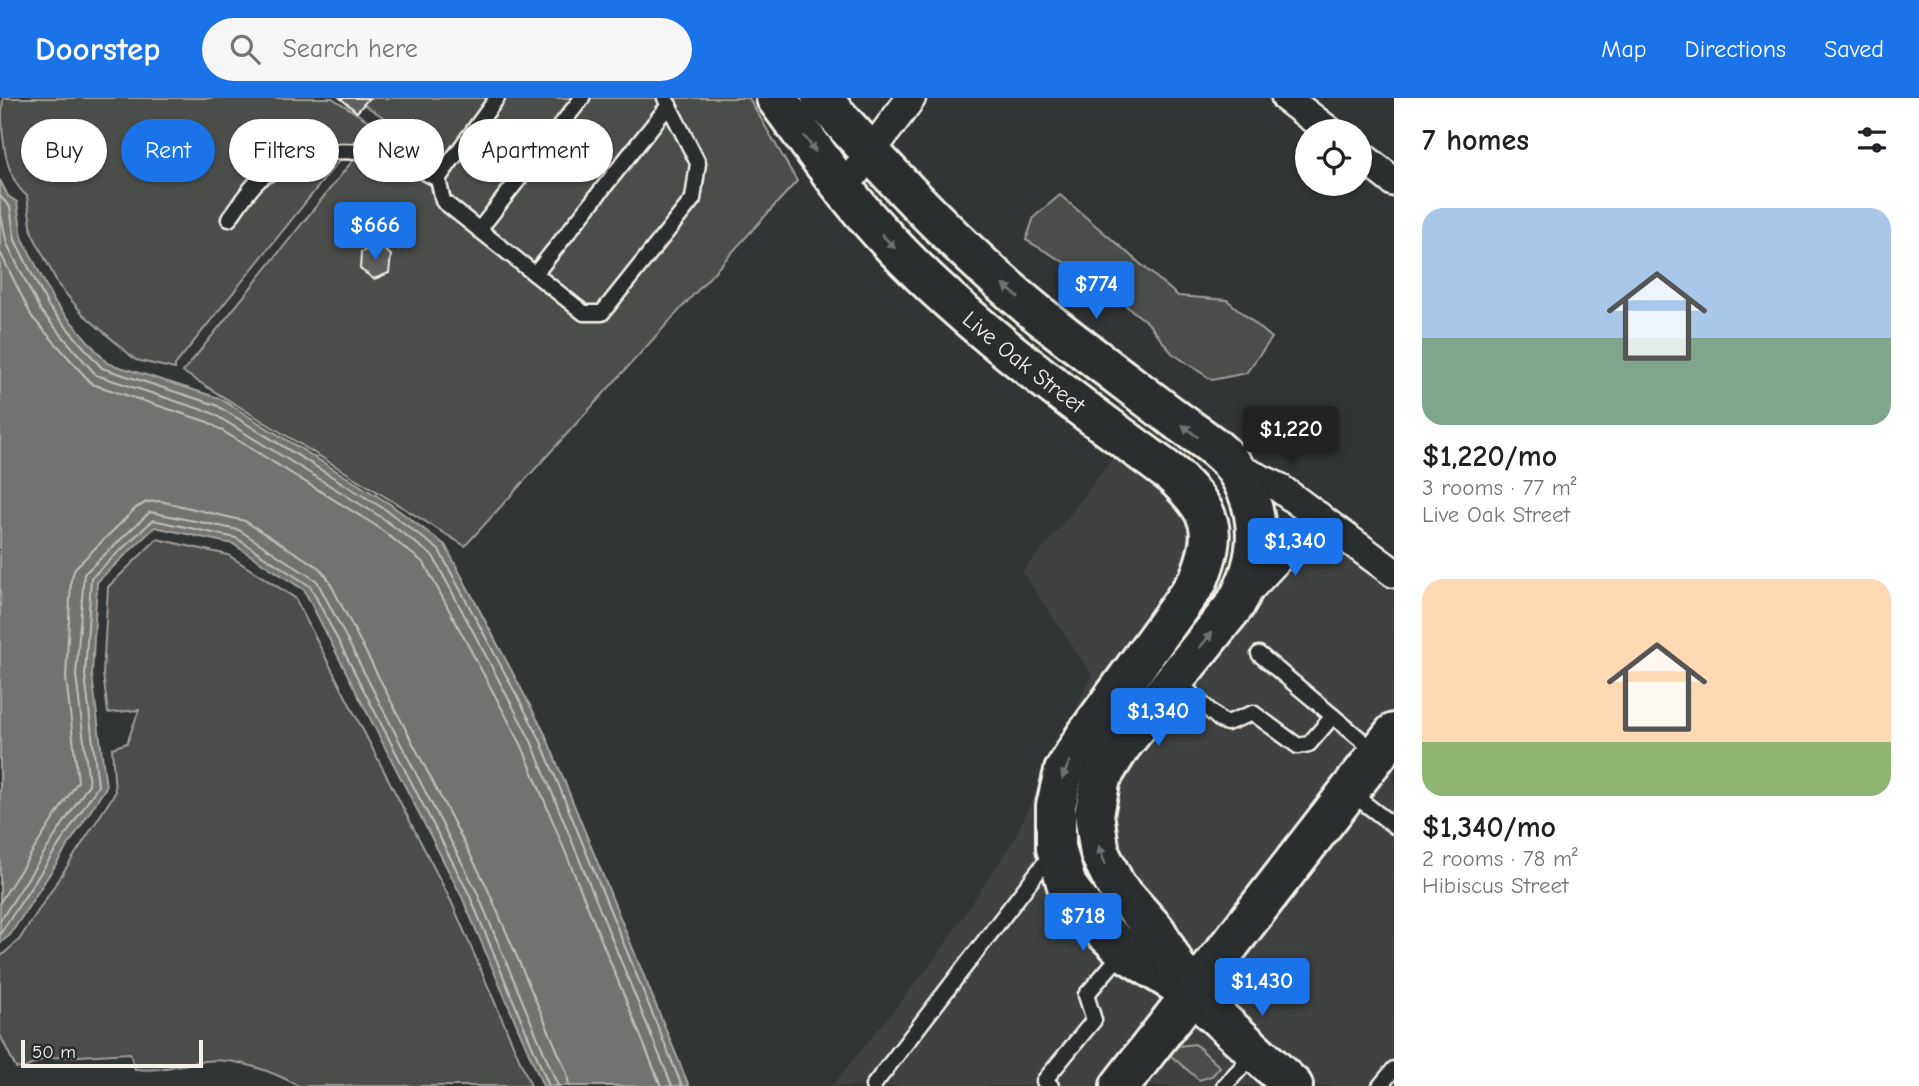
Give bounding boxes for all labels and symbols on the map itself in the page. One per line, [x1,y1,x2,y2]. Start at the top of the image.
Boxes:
one-way arrow [803,134,817,153]
pin: $666 [334,202,416,262]
one-way arrow [880,232,897,249]
pin: $774 [1055,262,1137,321]
one-way arrow [1002,283,1020,299]
street label: Live Oak Street [958,305,1092,420]
pin: $1,220 [1234,406,1348,466]
one-way arrow [1182,423,1200,438]
pin: $1,340 [1238,518,1352,578]
one-way arrow [1198,631,1213,649]
pin: $1,340 [1101,688,1215,748]
one-way arrow [1061,760,1072,781]
one-way arrow [1096,844,1107,865]
pin: $718 [1042,894,1124,953]
pin: $1,430 [1205,958,1319,1018]
scale bar [21,1037,203,1069]

